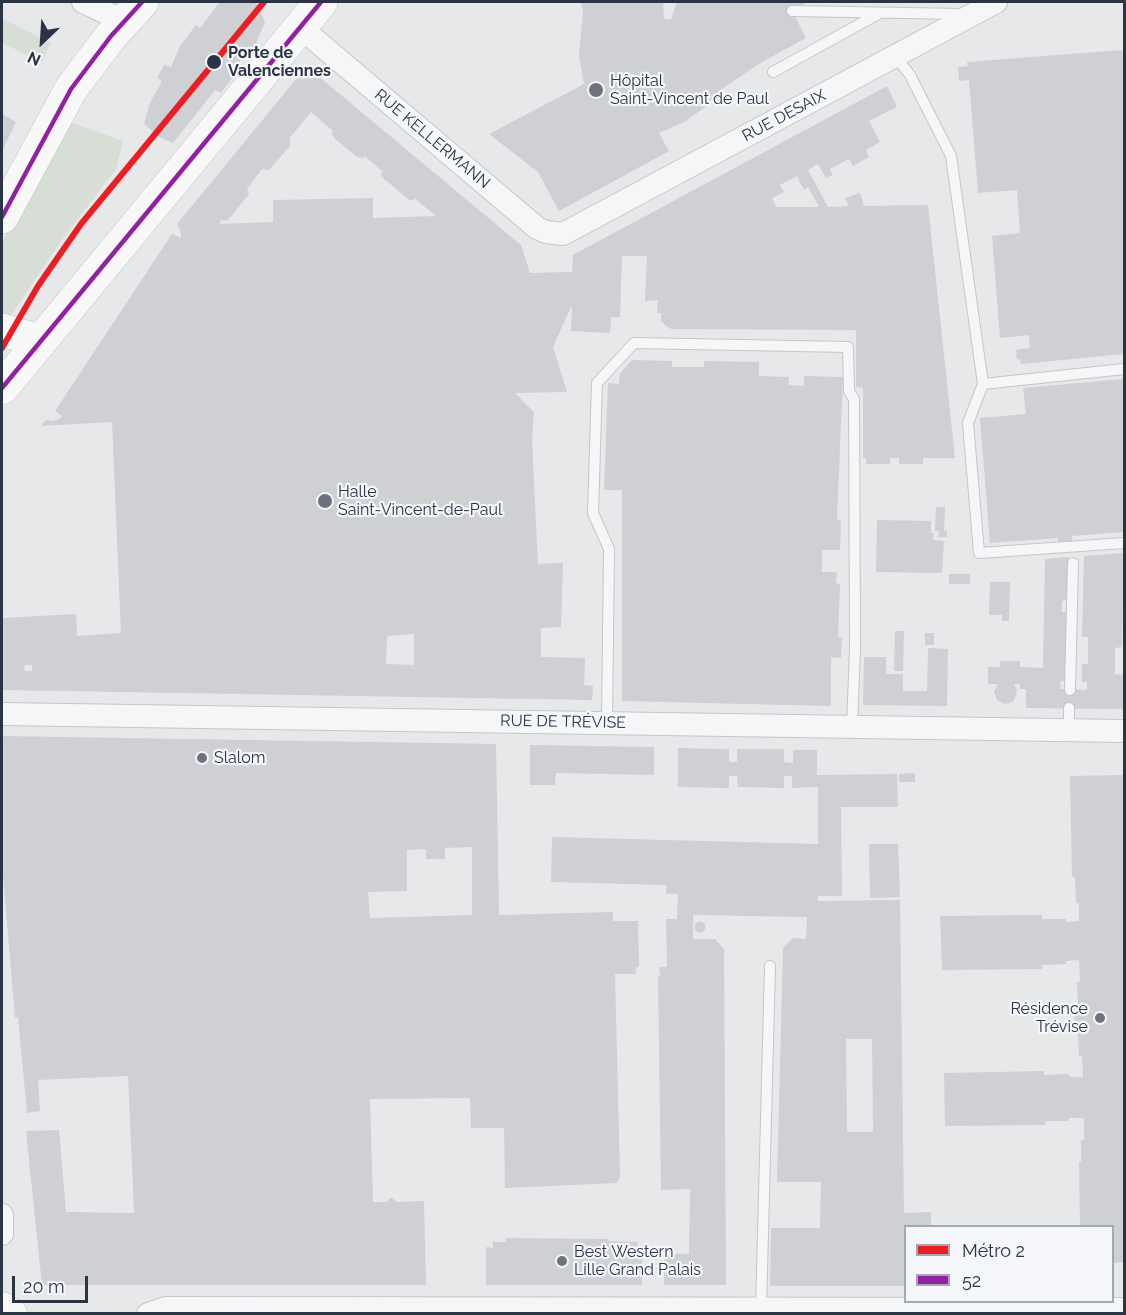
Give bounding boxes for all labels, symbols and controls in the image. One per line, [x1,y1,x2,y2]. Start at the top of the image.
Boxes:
north arrow [12,12,72,72]
place label: Porte de Valenciennes [228,43,331,81]
text: N [25,48,44,70]
marker: Porte de Valenciennes [205,53,223,71]
place label: Hôpital Saint-Vincent de Paul [610,71,769,109]
marker: Hôpital Saint-Vincent de Paul [587,81,605,99]
street label: RUE KELLERMANN [370,85,494,193]
street label: RUE DESAIX [739,86,829,146]
place label: Halle Saint-Vincent-de-Paul [338,482,502,520]
marker: Halle Saint-Vincent-de-Paul [316,492,334,510]
street label: RUE DE TRÉVISE [500,711,626,733]
place label: Slalom [214,748,265,768]
marker: Slalom [195,751,209,765]
place label: Résidence Trévise [1010,999,1088,1037]
marker: Résidence Trévise [1093,1011,1107,1025]
legend [904,1225,1114,1303]
text: Métro 2 [962,1240,1025,1261]
place label: Best Western Lille Grand Palais [574,1242,701,1280]
marker: Best Western Lille Grand Palais [555,1254,569,1268]
scale bar [15,1264,92,1302]
text: 52 [962,1270,981,1291]
text: 20 m [23,1276,65,1297]

